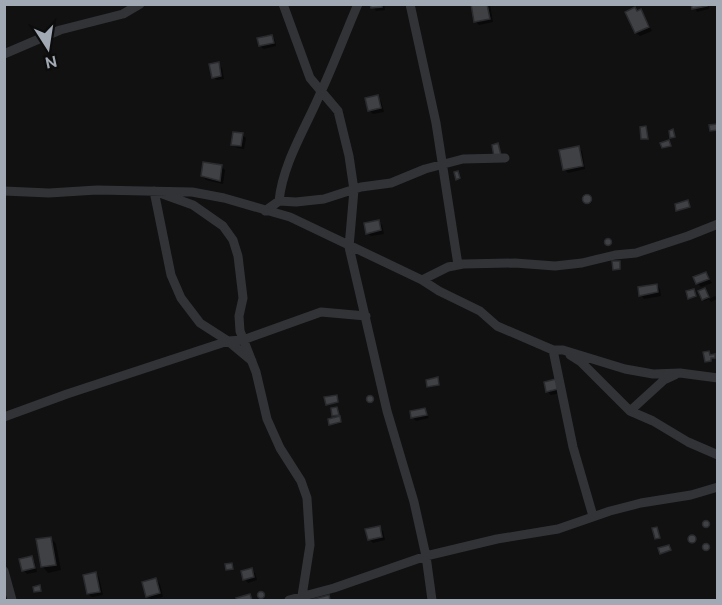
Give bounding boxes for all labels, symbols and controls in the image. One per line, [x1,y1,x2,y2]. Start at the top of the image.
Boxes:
north arrow [18,18,78,78]
text: N [43,53,59,73]

